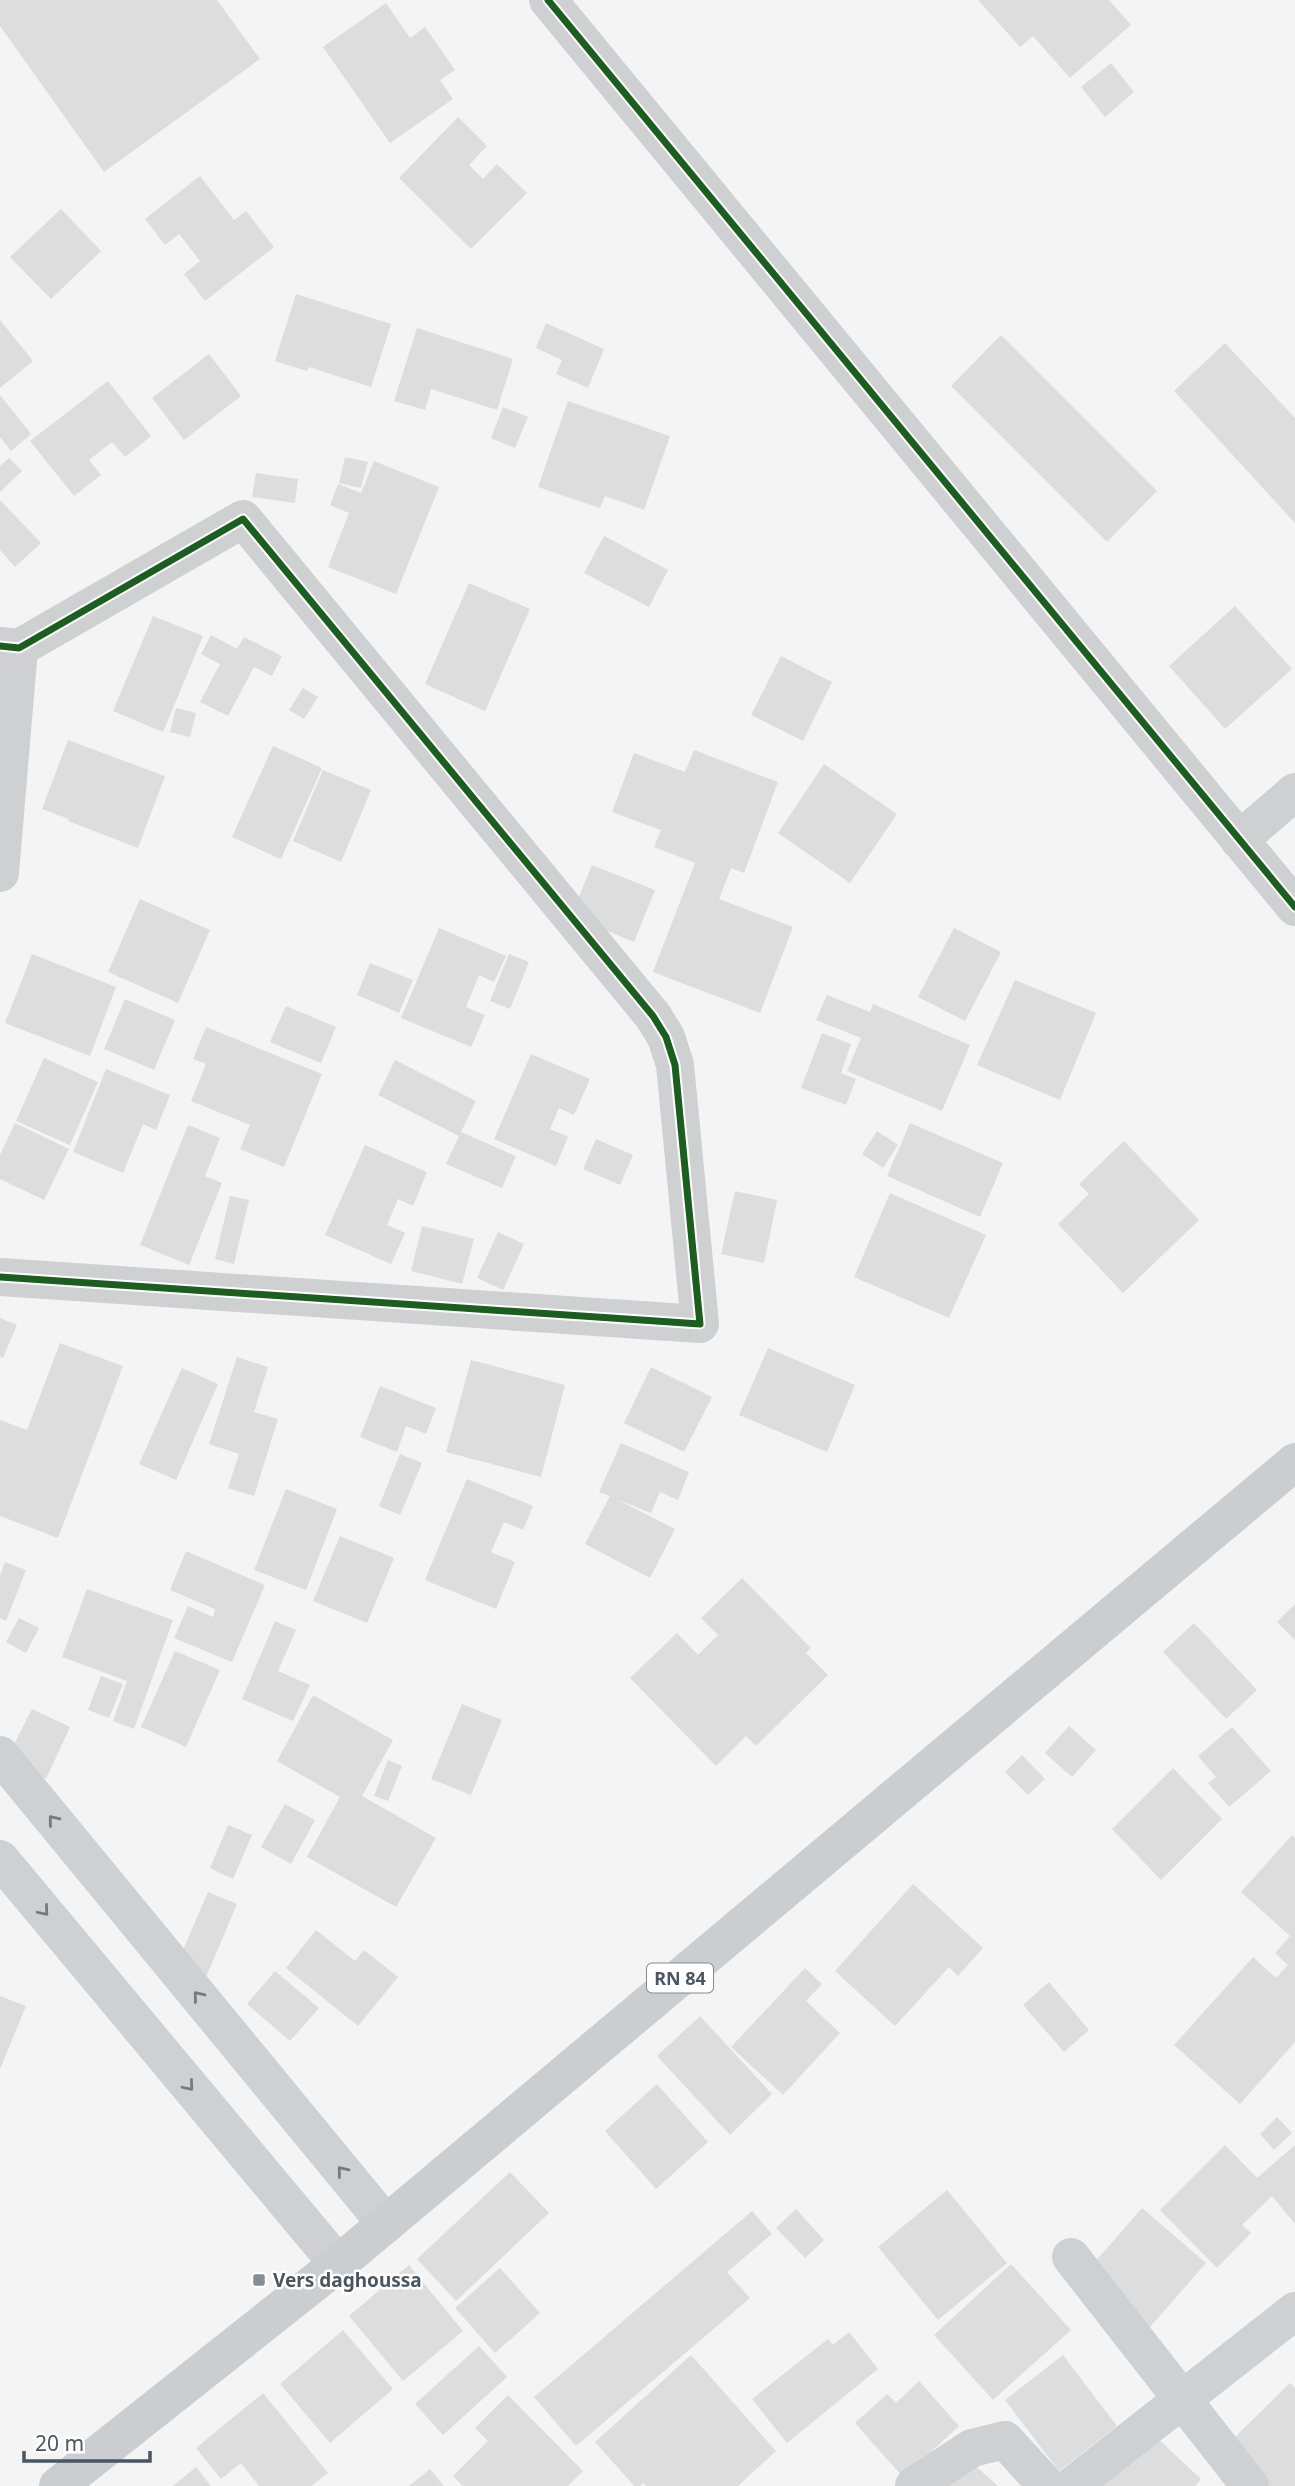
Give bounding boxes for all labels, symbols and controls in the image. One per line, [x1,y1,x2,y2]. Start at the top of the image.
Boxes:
one-way arrow [49,1815,62,1828]
one-way arrow [36,1903,48,1916]
road number: RN 84 [647,1964,713,1992]
one-way arrow [194,1991,206,2004]
one-way arrow [181,2079,194,2091]
one-way arrow [338,2167,351,2179]
place label: Vers daghoussa [273,2267,422,2293]
marker: Vers daghoussa [251,2272,267,2288]
scale bar [24,2420,150,2464]
text: 20 m [35,2429,84,2457]

